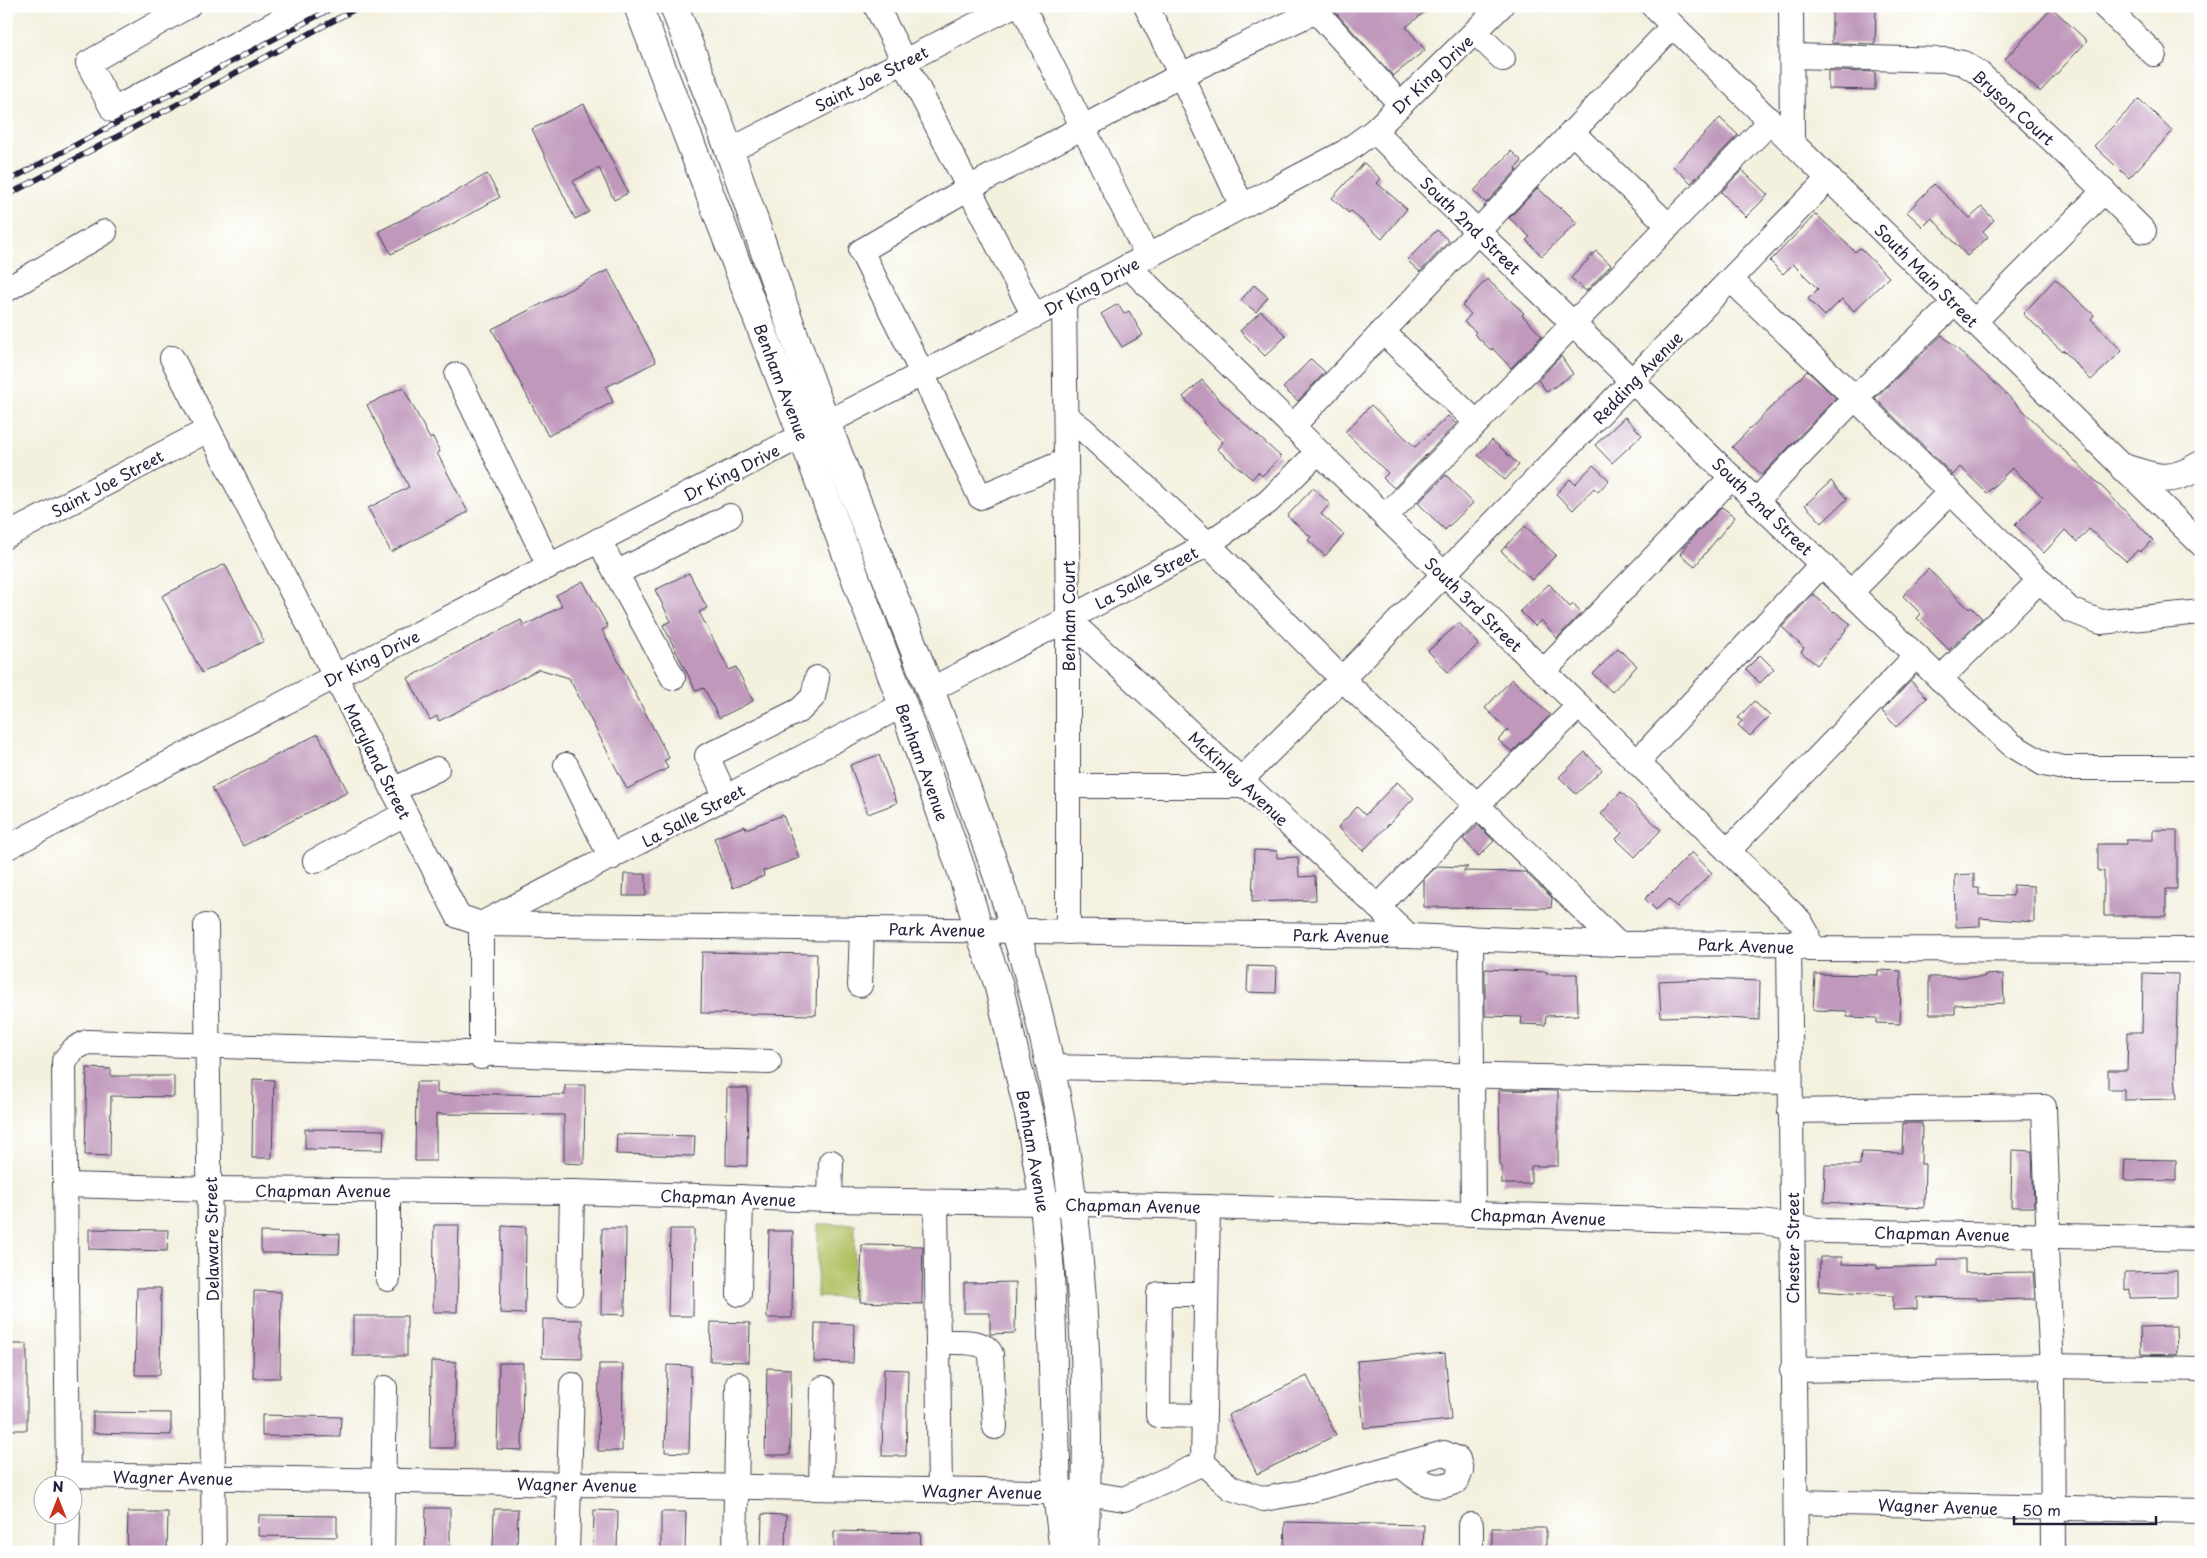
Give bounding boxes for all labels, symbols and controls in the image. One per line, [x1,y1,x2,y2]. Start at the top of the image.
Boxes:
street label: Dr King Drive [1386,29,1478,119]
street label: Saint Joe Street [810,39,932,117]
street label: Bryson Court [1968,64,2061,151]
street label: South 2nd Street [1415,171,1527,280]
street label: South Main Street [1870,218,1984,332]
street label: Dr King Drive [1039,251,1143,321]
street label: Benham Avenue [749,320,815,444]
street label: Redding Avenue [1586,325,1688,429]
street label: Dr King Drive [679,437,783,507]
street label: Saint Joe Street [47,443,168,523]
street label: South 2nd Street [1707,452,1819,561]
street label: La Salle Street [1090,539,1202,614]
street label: South 3rd Street [1420,551,1528,657]
street label: Benham Court [1056,560,1080,672]
street label: Dr King Drive [319,623,423,693]
street label: Maryland Street [338,699,418,823]
street label: Benham Avenue [891,700,956,824]
street label: McKinley Avenue [1184,725,1295,831]
street label: La Salle Street [637,777,749,852]
street label: Park Avenue [889,916,986,942]
street label: Park Avenue [1293,922,1390,948]
street label: Park Avenue [1697,931,1795,959]
street label: Benham Avenue [1011,1088,1057,1214]
street label: Delaware Street [198,1176,224,1302]
street label: Chapman Avenue [255,1178,391,1202]
street label: Chapman Avenue [660,1183,797,1211]
street label: Chapman Avenue [1065,1192,1201,1218]
street label: Chester Street [1780,1192,1804,1304]
street label: Chapman Avenue [1470,1202,1607,1230]
street label: Chapman Avenue [1874,1220,2010,1246]
street label: Wagner Avenue [113,1464,234,1490]
street label: Wagner Avenue [517,1471,638,1497]
north arrow [32,1476,82,1526]
text: N [52,1476,64,1497]
street label: Wagner Avenue [922,1478,1043,1504]
street label: Wagner Avenue [1878,1492,1999,1520]
scale bar [2014,1493,2157,1525]
text: 50 m [2022,1498,2061,1521]

